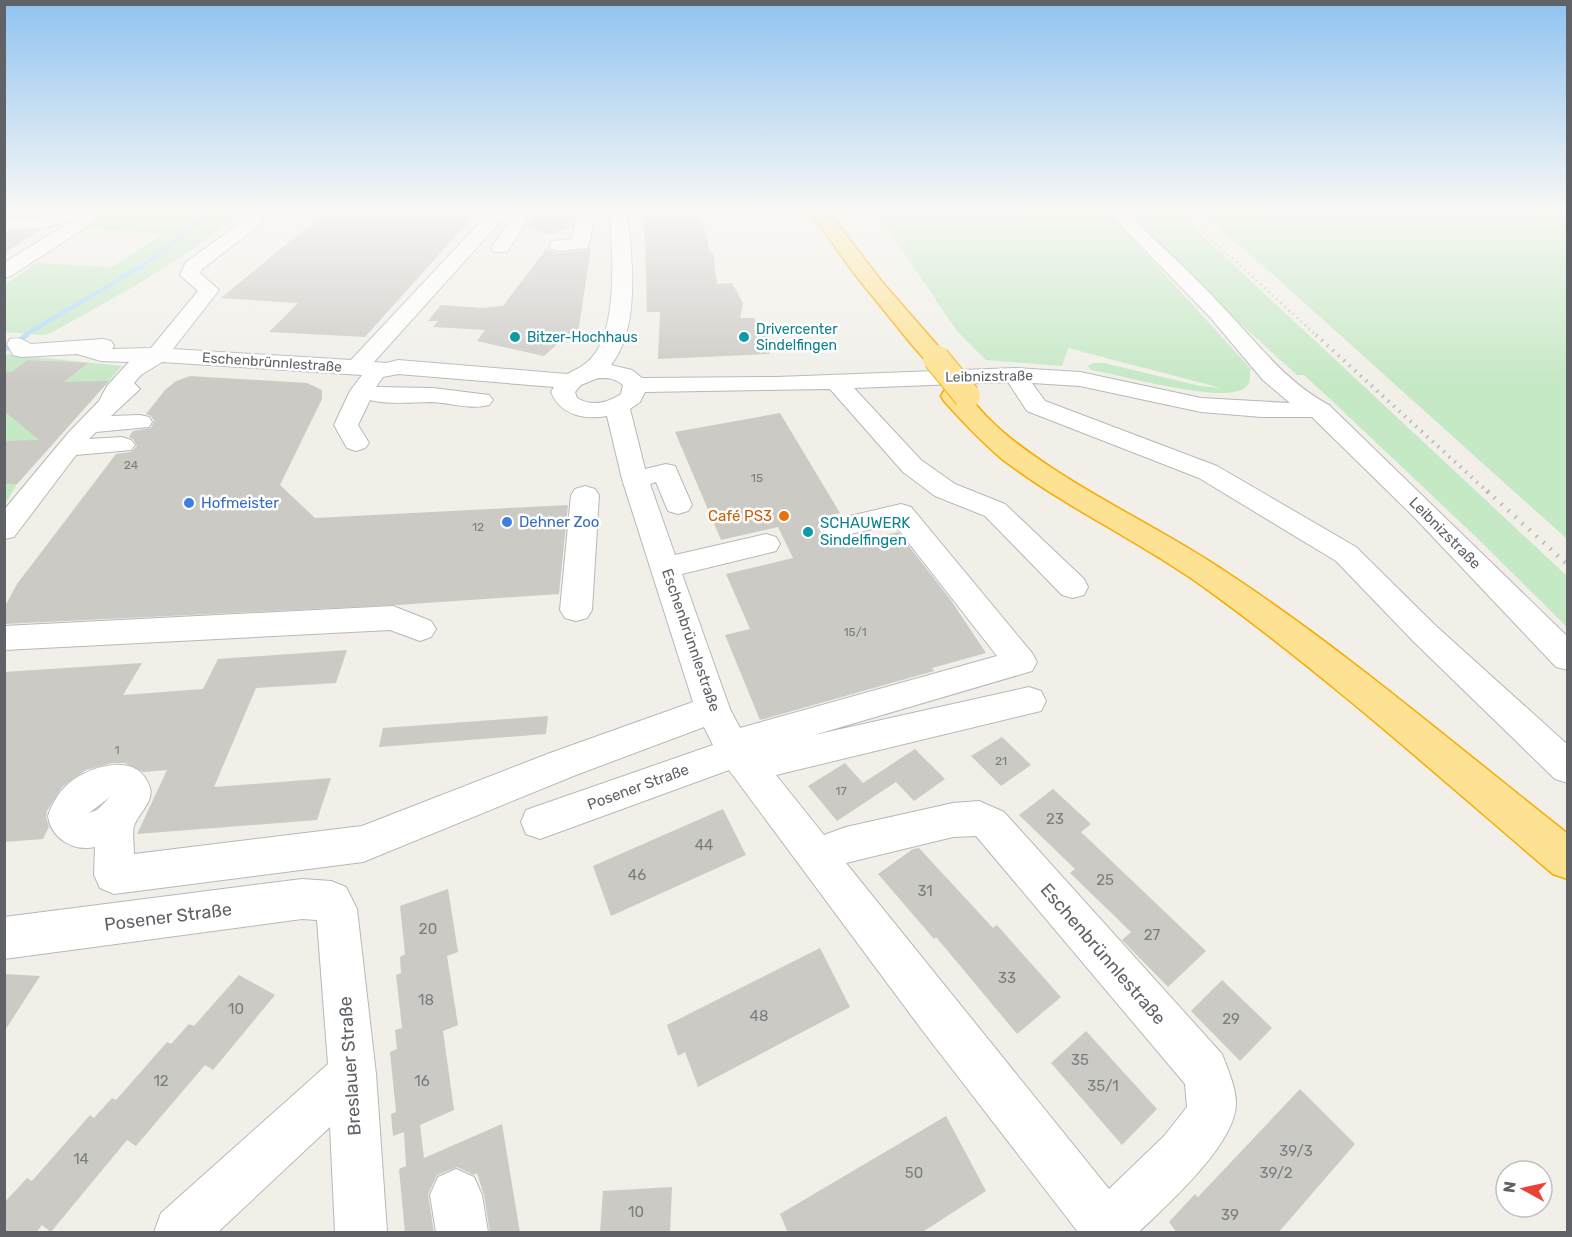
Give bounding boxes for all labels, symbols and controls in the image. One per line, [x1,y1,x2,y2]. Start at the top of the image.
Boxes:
place label: Drivercenter Sindelfingen [756,321,838,354]
place label: Bitzer-Hochhaus [527,329,638,346]
marker: Bitzer-Hochhaus [508,330,522,344]
marker: Drivercenter Sindelfingen [737,330,751,344]
street label: Eschenbrünnlestraße [201,349,343,376]
street label: Leibnizstraße [945,367,1033,386]
house number: 24 [124,458,139,472]
house number: 15 [751,471,763,485]
street label: Leibnizstraße [1405,493,1485,573]
place label: Hofmeister [201,494,279,512]
marker: Hofmeister [182,496,196,510]
place label: Café PS3 [708,507,772,525]
marker: Café PS3 [777,509,791,523]
place label: Dehner Zoo [519,513,599,531]
place label: SCHAUWERK Sindelfingen [820,514,910,549]
marker: Dehner Zoo [500,515,514,529]
house number: 12 [472,520,484,534]
marker: SCHAUWERK Sindelfingen [801,525,815,539]
street label: Eschenbrünnlestraße [658,566,724,714]
house number: 15/1 [843,625,867,639]
house number: 1 [114,743,120,757]
house number: 21 [995,754,1007,768]
street label: Posener Straße [585,760,691,814]
house number: 17 [835,784,847,798]
house number: 23 [1046,810,1064,828]
house number: 44 [695,836,713,854]
house number: 46 [628,866,646,884]
house number: 25 [1096,871,1114,889]
street label: Eschenbrünnlestraße [1036,879,1170,1029]
house number: 31 [917,882,933,900]
street label: Posener Straße [103,898,233,936]
house number: 20 [419,920,437,938]
house number: 27 [1144,926,1161,944]
house number: 33 [998,969,1016,987]
house number: 18 [418,991,434,1009]
street label: Breslauer Straße [334,996,366,1136]
house number: 10 [228,1000,244,1018]
house number: 48 [750,1007,768,1025]
house number: 29 [1222,1010,1240,1028]
house number: 35 [1071,1051,1089,1069]
house number: 12 [153,1072,169,1090]
house number: 16 [414,1072,430,1090]
house number: 35/1 [1087,1077,1119,1095]
house number: 39/3 [1279,1142,1313,1160]
house number: 14 [73,1150,89,1168]
north arrow [1494,1159,1554,1219]
house number: 50 [905,1164,923,1182]
house number: 39/2 [1260,1164,1293,1182]
text: N [1499,1180,1520,1194]
house number: 10 [628,1203,644,1221]
house number: 39 [1221,1206,1239,1224]

